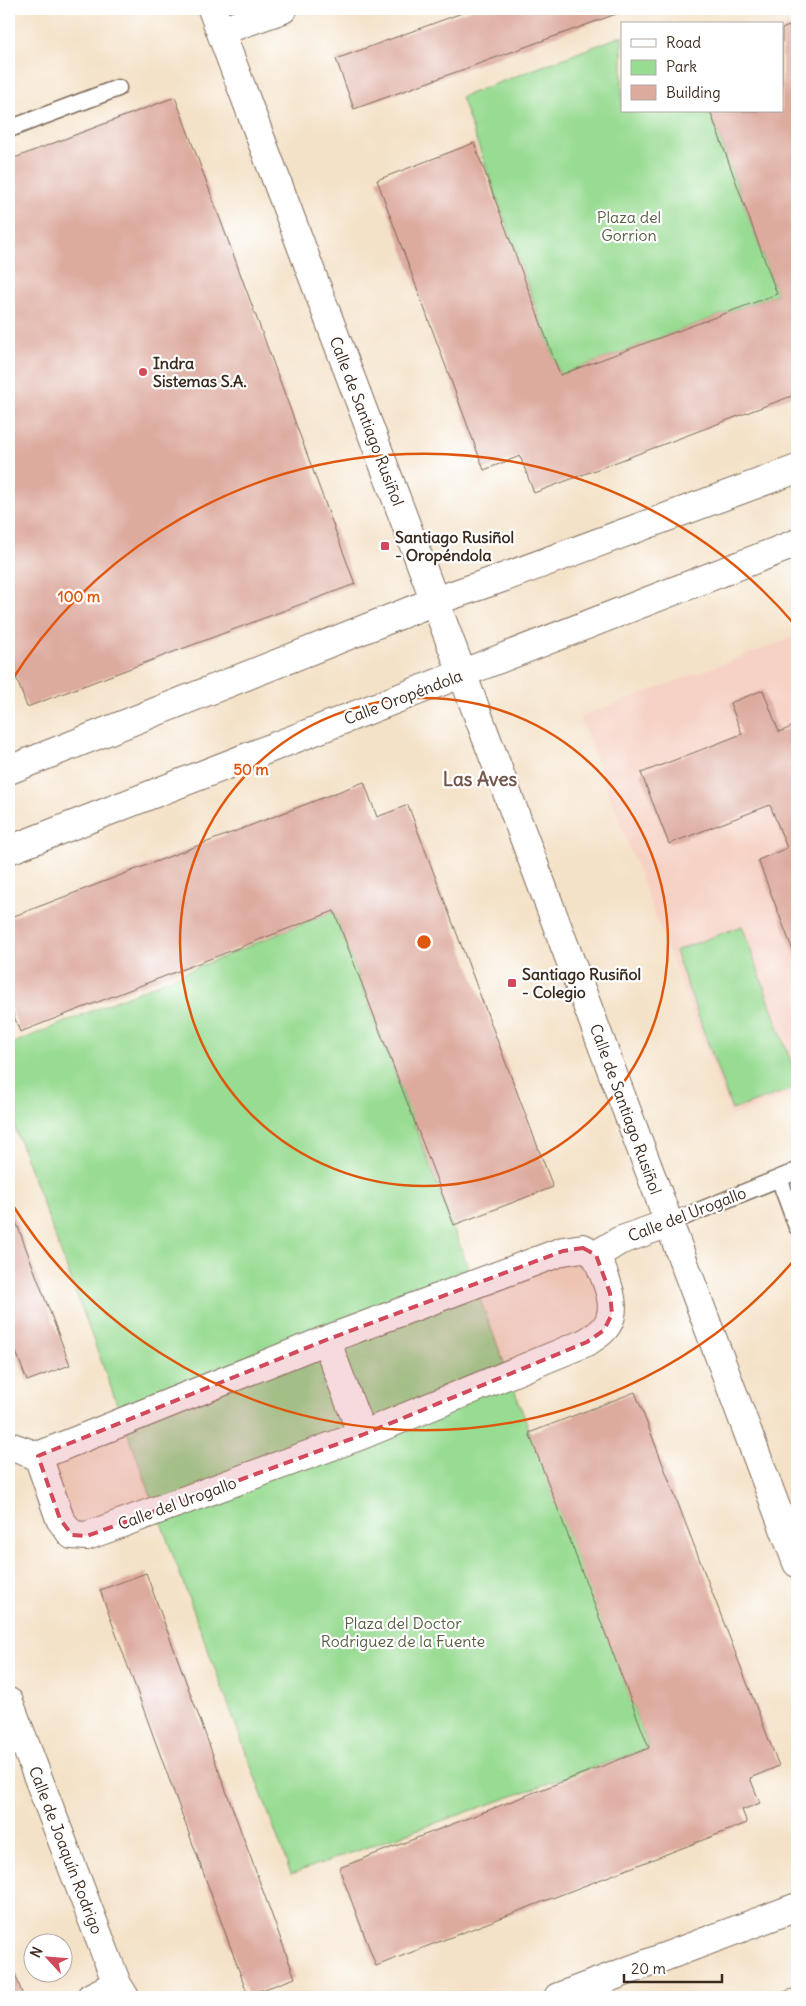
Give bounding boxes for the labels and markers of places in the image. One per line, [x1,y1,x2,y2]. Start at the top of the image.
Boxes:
place label: Indra Sistemas S.A. [153,353,247,391]
marker: Indra Sistemas S.A. [137,366,149,378]
place label: Santiago Rusiñol - Oropéndola [395,527,514,566]
marker: Santiago Rusiñol - Oropéndola [379,540,391,552]
centre of rings [415,933,433,951]
place label: Santiago Rusiñol - Colegio [522,964,641,1003]
marker: Santiago Rusiñol - Colegio [506,977,518,989]

